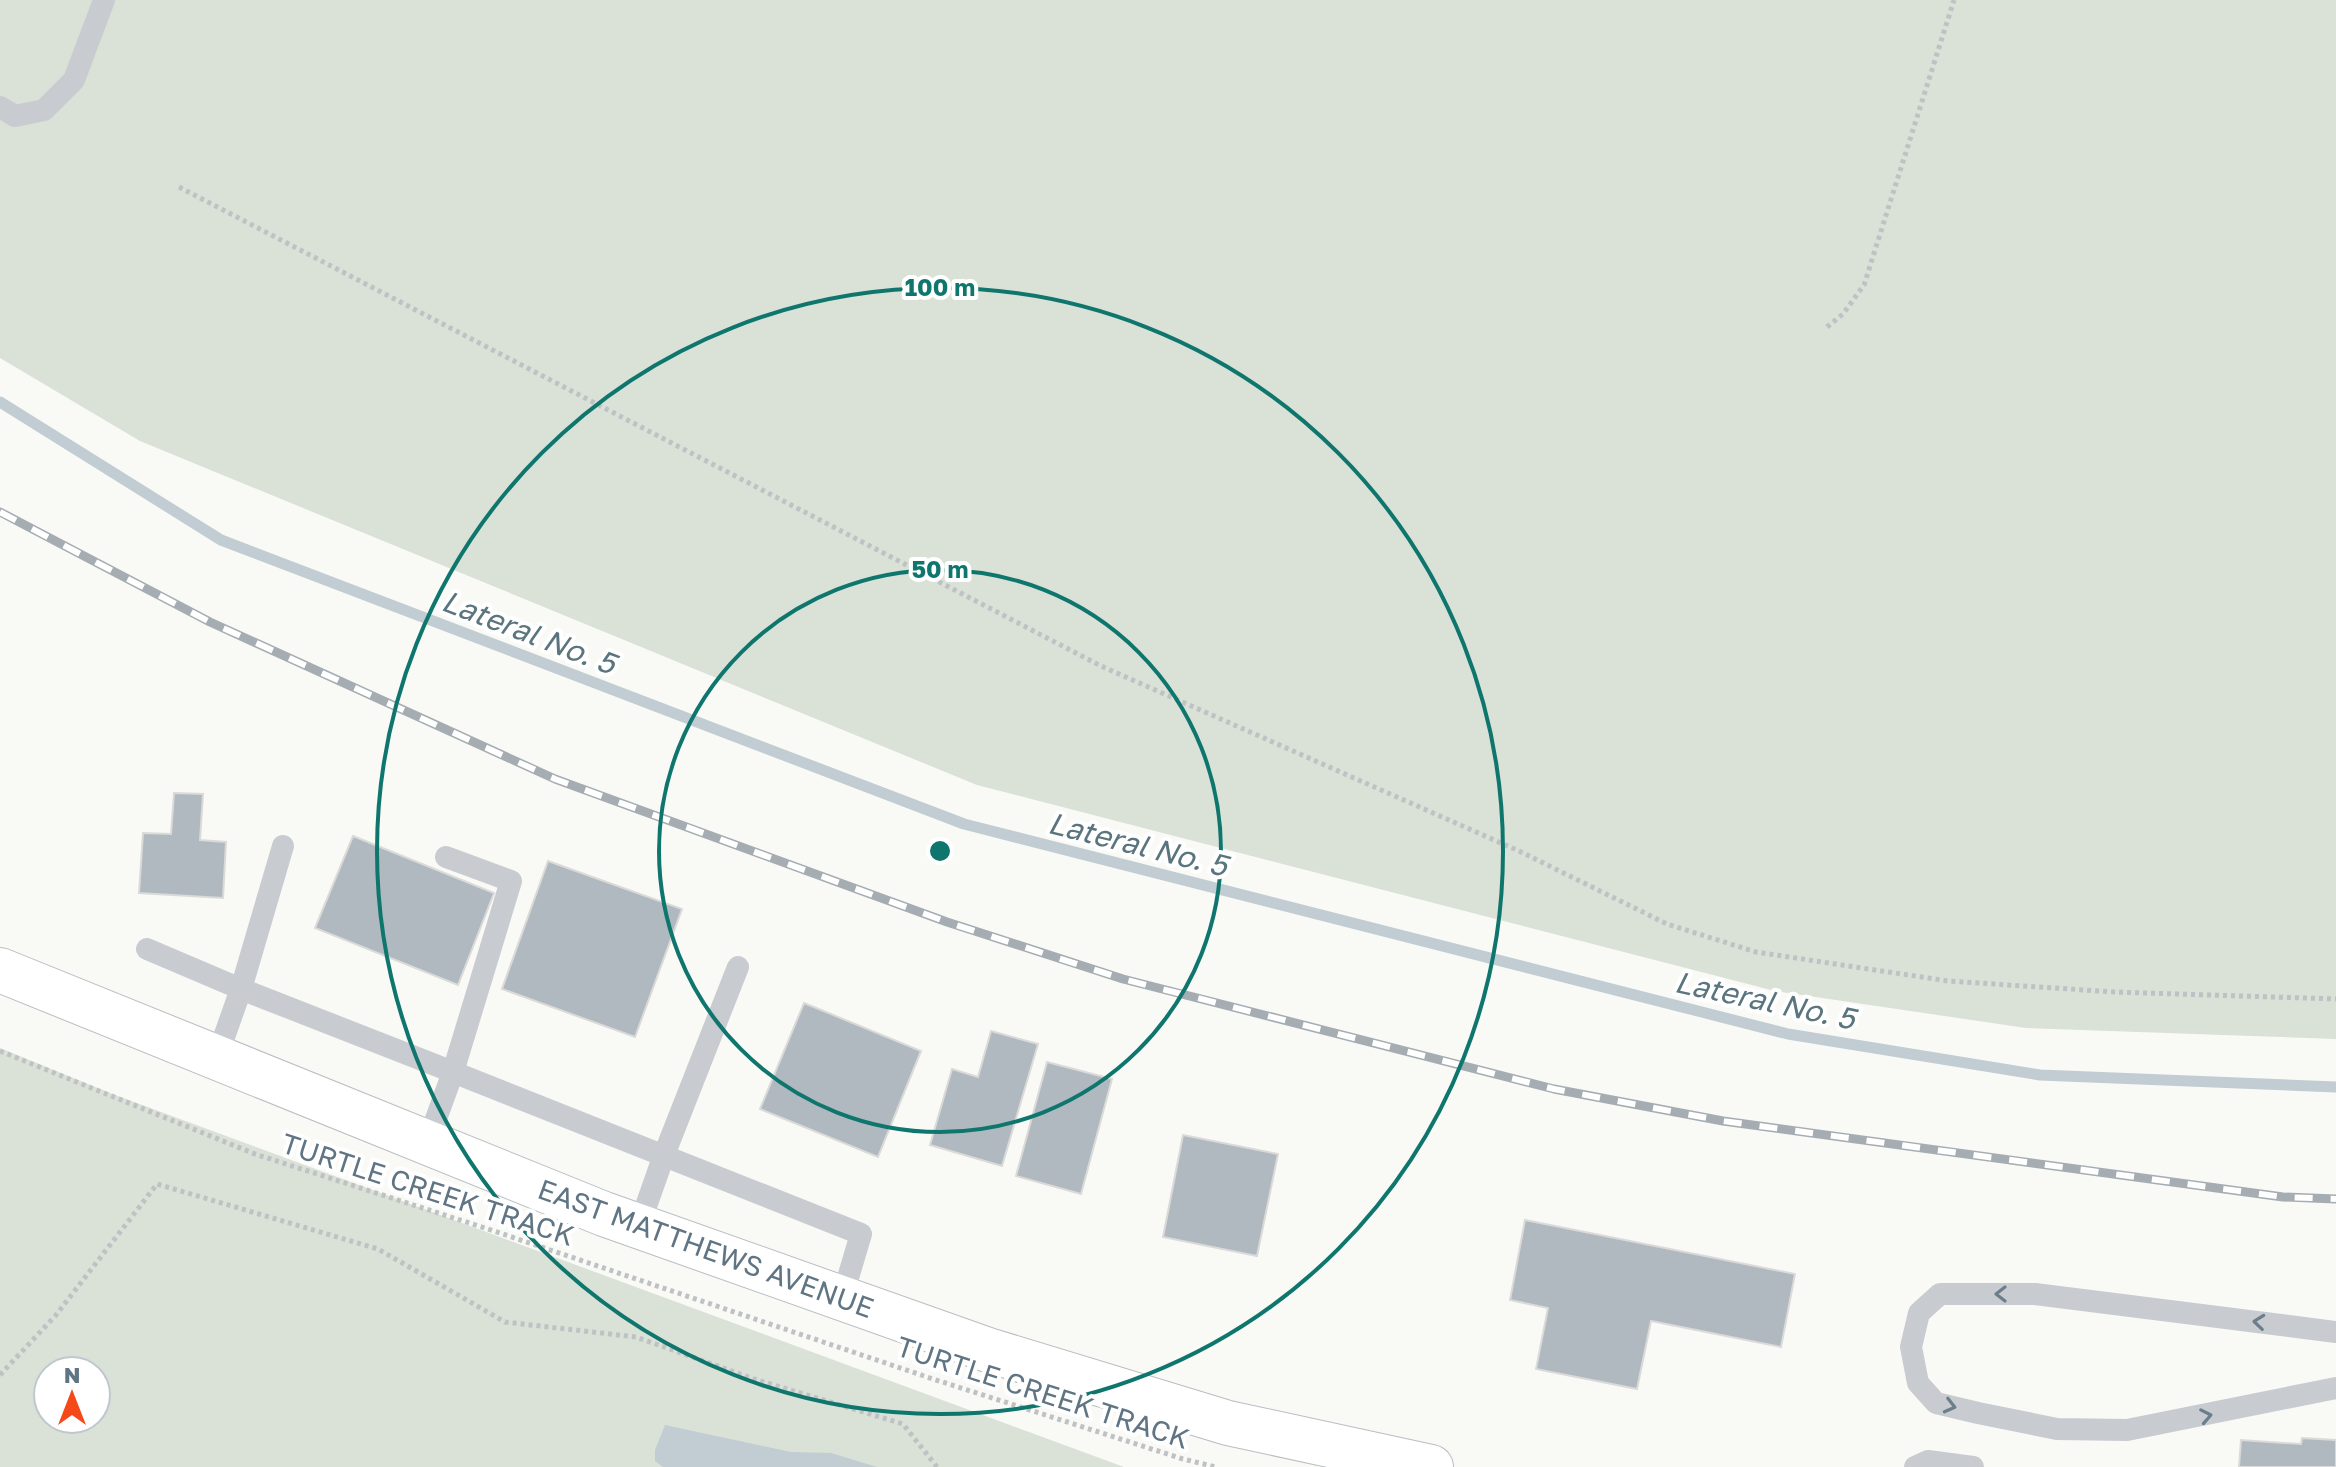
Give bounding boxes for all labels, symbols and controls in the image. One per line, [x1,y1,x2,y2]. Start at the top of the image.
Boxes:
text: 100 m [905,272,975,301]
text: 50 m [911,554,969,583]
water label: Lateral No. 5 [437,582,623,683]
water label: Lateral No. 5 [1045,804,1234,884]
centre of rings [926,837,954,865]
water label: Lateral No. 5 [1672,963,1861,1037]
street label: TURTLE CREEK TRACK [278,1126,578,1252]
street label: EAST MATTHEWS AVENUE [534,1172,878,1324]
one-way arrow [1994,1285,2007,1303]
one-way arrow [2252,1314,2266,1331]
street label: TURTLE CREEK TRACK [893,1329,1193,1455]
north arrow [32,1355,112,1435]
text: N [64,1361,80,1388]
one-way arrow [1942,1397,1956,1414]
one-way arrow [2199,1408,2213,1425]

